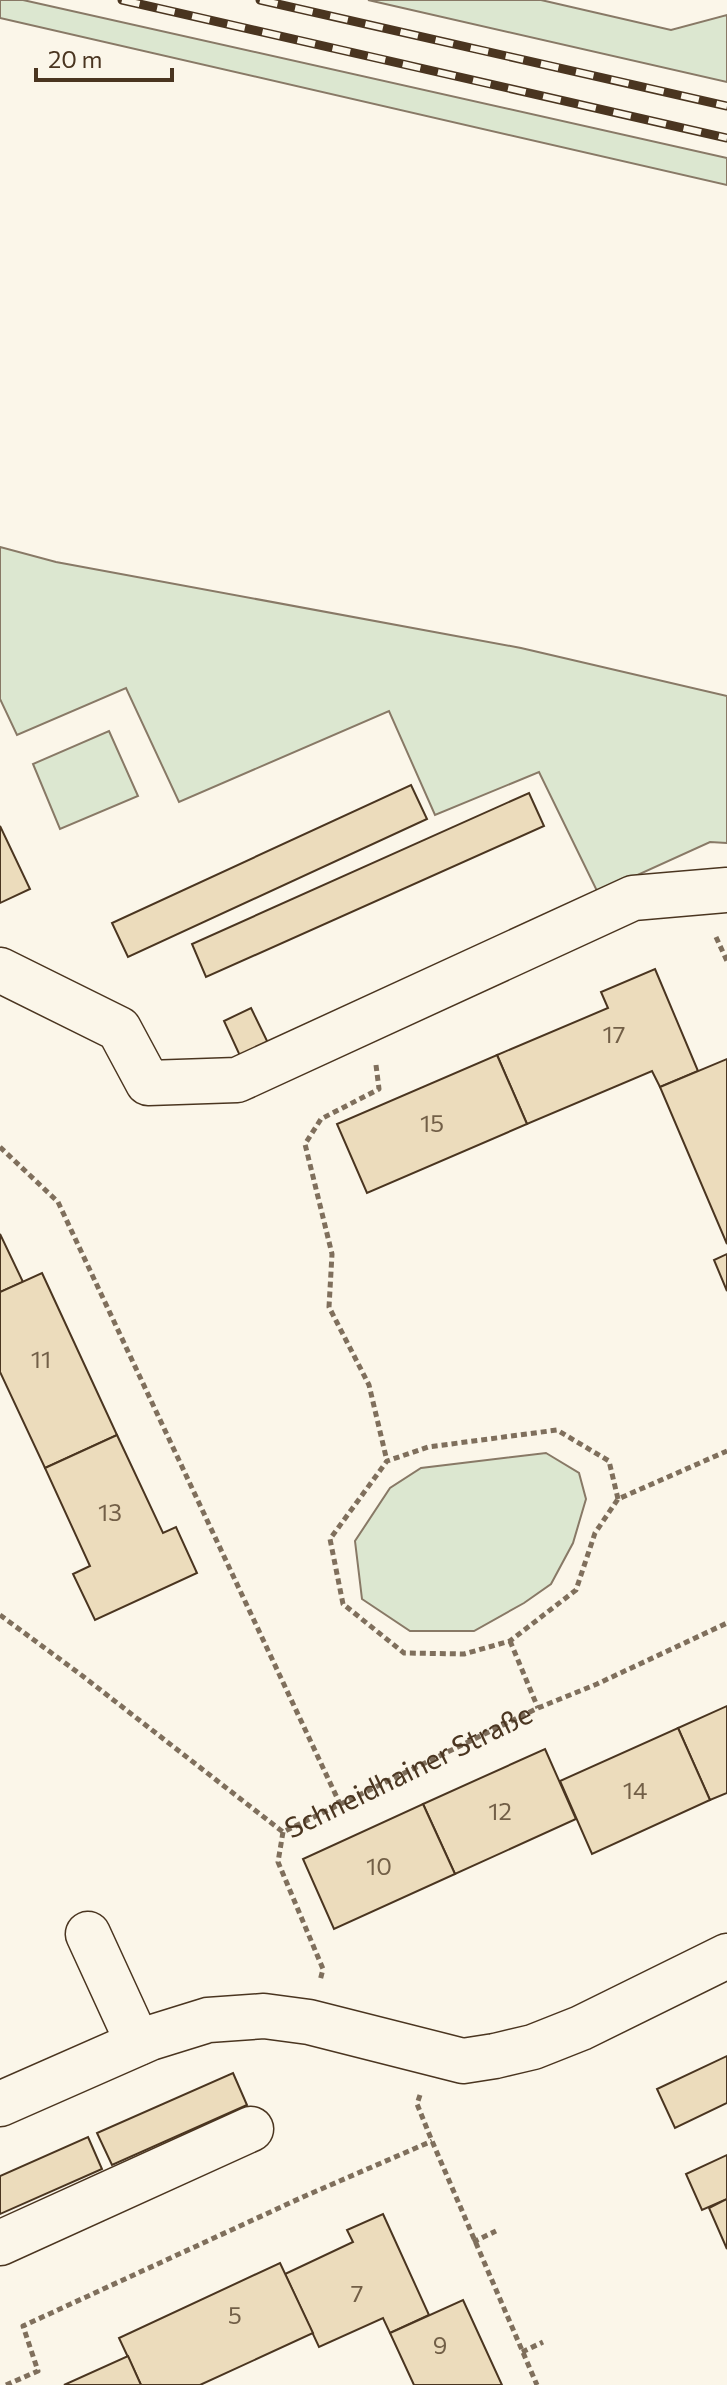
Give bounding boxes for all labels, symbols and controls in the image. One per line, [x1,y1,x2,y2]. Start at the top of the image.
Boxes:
scale bar [36,32,172,82]
text: 20 m [48,44,102,73]
house number: 17 [603,1019,625,1048]
house number: 15 [420,1108,444,1137]
house number: 11 [31,1344,51,1373]
house number: 13 [98,1497,122,1526]
street label: Schneidhainer Straße [279,1696,537,1845]
house number: 14 [623,1775,647,1804]
house number: 12 [488,1796,512,1825]
house number: 10 [366,1851,392,1880]
house number: 7 [351,2278,363,2307]
house number: 5 [228,2300,242,2329]
house number: 9 [433,2330,447,2359]

